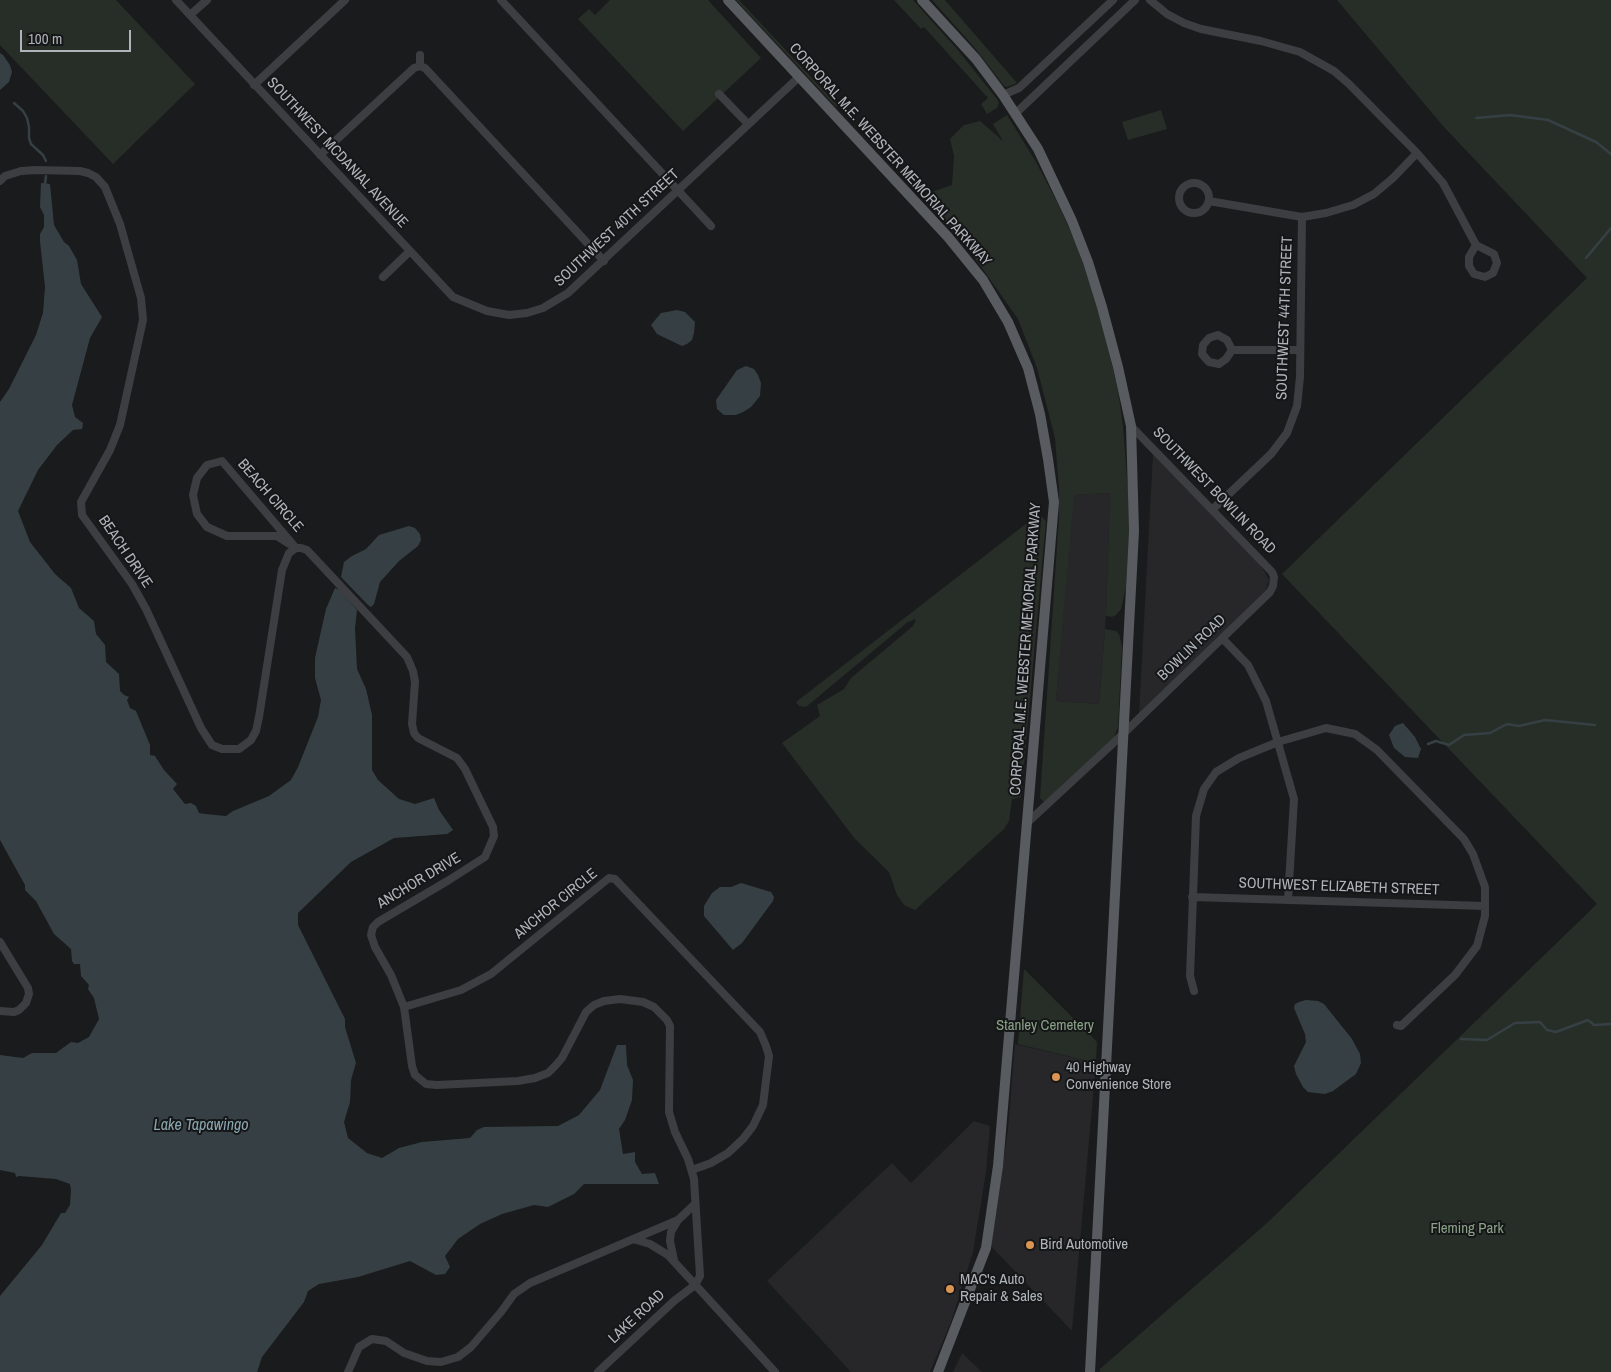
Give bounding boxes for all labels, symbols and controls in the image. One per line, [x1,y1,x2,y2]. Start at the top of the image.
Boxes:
scale bar [22,20,134,52]
text: 100 m [28,28,62,49]
street label: CORPORAL M.E. WEBSTER MEMORIAL PARKWAY [785,40,995,270]
street label: SOUTHWEST MCDANIAL AVENUE [263,74,411,232]
street label: SOUTHWEST 40TH STREET [551,165,683,291]
street label: SOUTHWEST 44TH STREET [1273,236,1297,400]
street label: SOUTHWEST BOWLIN ROAD [1149,424,1279,558]
street label: BEACH CIRCLE [233,456,307,536]
street label: CORPORAL M.E. WEBSTER MEMORIAL PARKWAY [1007,502,1045,796]
street label: BEACH DRIVE [94,512,156,592]
street label: BOWLIN ROAD [1154,611,1230,685]
street label: ANCHOR DRIVE [374,849,464,913]
street label: ANCHOR CIRCLE [511,865,601,943]
street label: SOUTHWEST ELIZABETH STREET [1238,874,1440,900]
park label: Stanley Cemetery [996,1017,1094,1035]
place label: 40 Highway Convenience Store [1066,1059,1171,1094]
marker: 40 Highway Convenience Store [1050,1071,1062,1083]
water label: Lake Tapawingo [153,1116,249,1136]
park label: Fleming Park [1430,1220,1504,1238]
place label: Bird Automotive [1040,1236,1128,1254]
marker: Bird Automotive [1024,1239,1036,1251]
place label: MAC's Auto Repair & Sales [960,1271,1043,1306]
marker: MAC's Auto Repair & Sales [944,1283,956,1295]
street label: LAKE ROAD [605,1286,669,1348]

